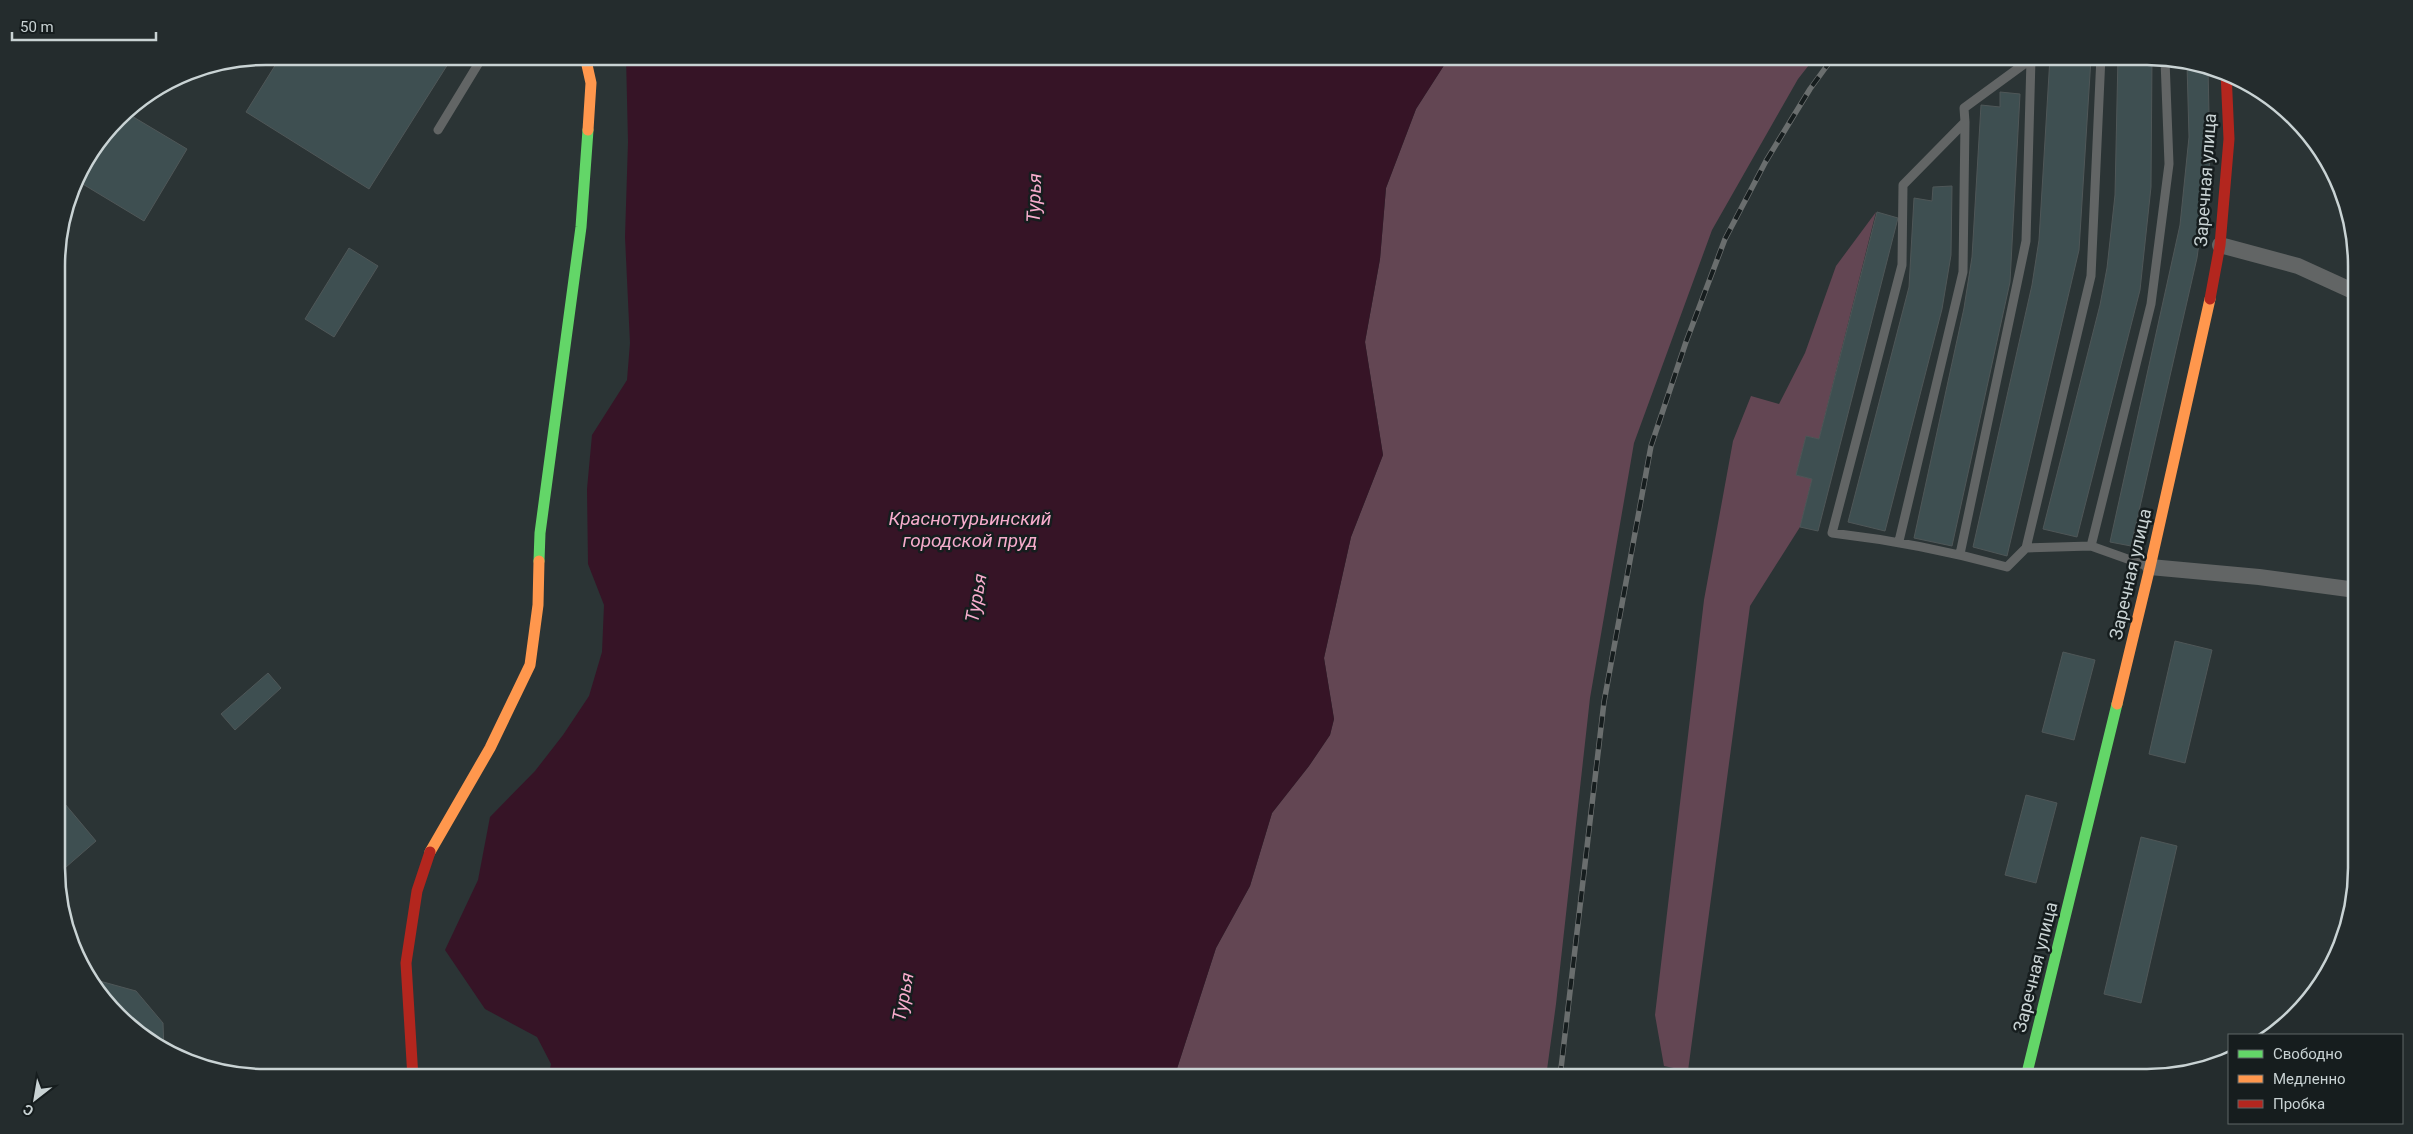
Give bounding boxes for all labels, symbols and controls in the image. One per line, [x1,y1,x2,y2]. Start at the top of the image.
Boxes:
scale bar [12,10,156,42]
text: 50 m [20,18,54,36]
street label: Заречная улица [2190,113,2220,247]
water label: Турья [1022,173,1046,223]
street label: Заречная улица [2105,506,2155,642]
water label: Краснотурьинский городской пруд [889,507,1052,552]
water label: Турья [960,572,992,624]
street label: Заречная улица [2009,900,2061,1034]
water label: Турья [887,971,919,1023]
legend [2228,1034,2403,1124]
text: Свободно [2273,1045,2342,1063]
text: Медленно [2273,1070,2346,1088]
north arrow [10,1074,60,1124]
text: Пробка [2273,1095,2325,1113]
text: С [20,1101,36,1119]

